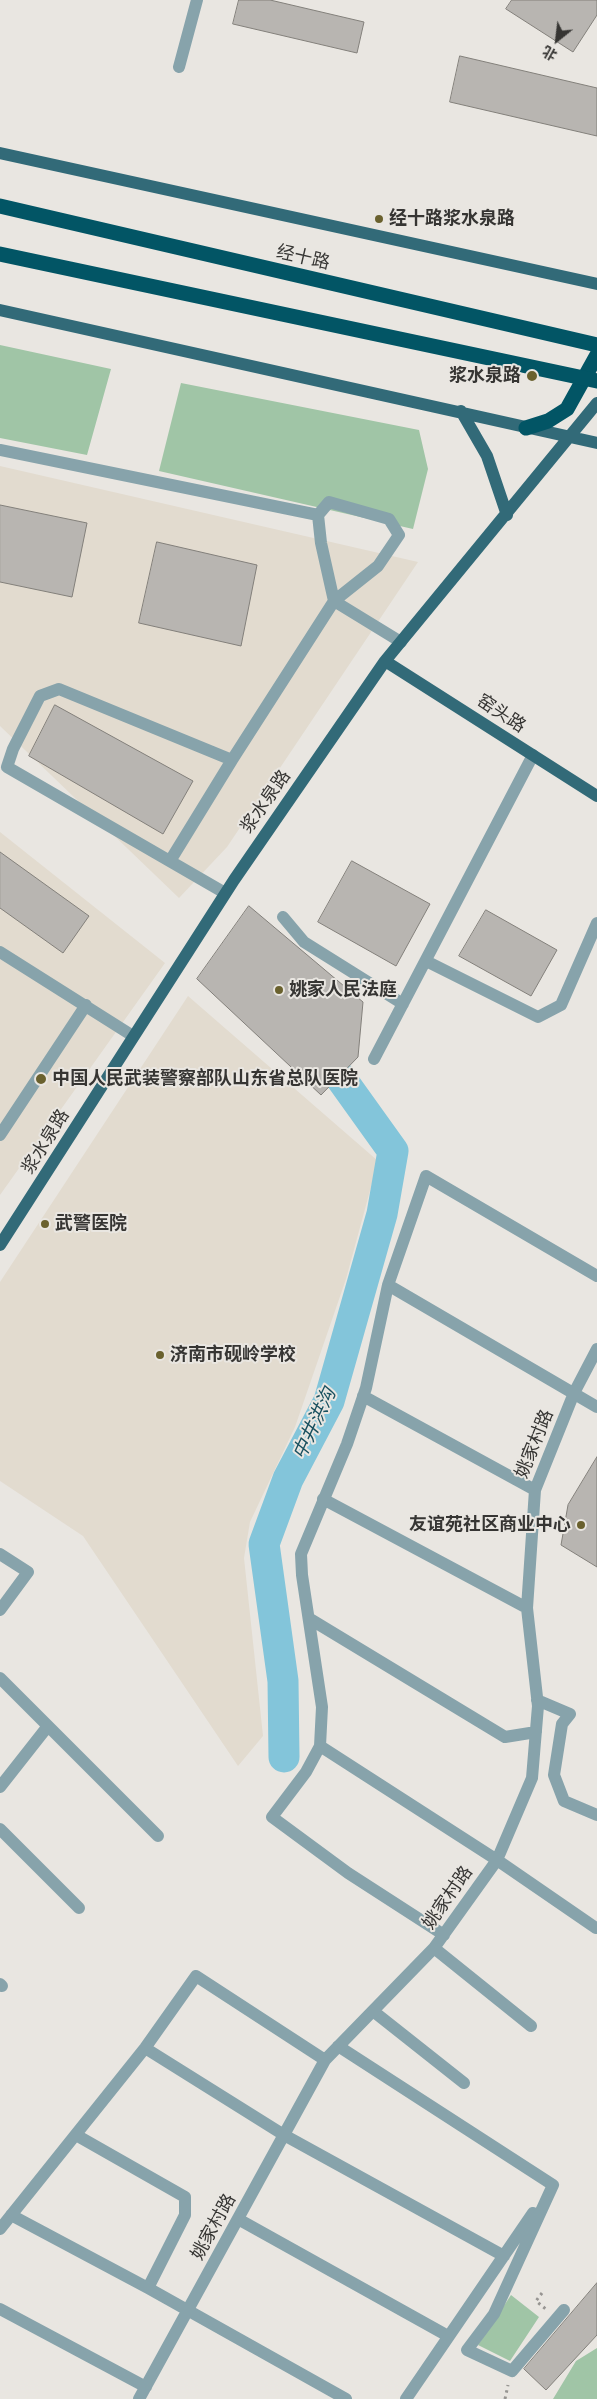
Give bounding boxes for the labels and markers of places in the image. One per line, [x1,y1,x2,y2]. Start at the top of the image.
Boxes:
place label: 经十路浆水泉路 [389,208,515,230]
marker: 经十路浆水泉路 [373,213,385,225]
place label: 浆水泉路 [449,365,521,387]
marker: 浆水泉路 [525,369,539,383]
place label: 姚家人民法庭 [289,979,397,1001]
marker: 姚家人民法庭 [273,984,285,996]
place label: 中国人民武装警察部队山东省总队医院 [52,1068,358,1090]
marker: 中国人民武装警察部队山东省总队医院 [34,1072,48,1086]
place label: 武警医院 [55,1213,127,1235]
marker: 武警医院 [39,1218,51,1230]
place label: 济南市砚岭学校 [170,1344,296,1366]
marker: 济南市砚岭学校 [154,1349,166,1361]
place label: 友谊苑社区商业中心 [409,1514,571,1536]
marker: 友谊苑社区商业中心 [575,1519,587,1531]

